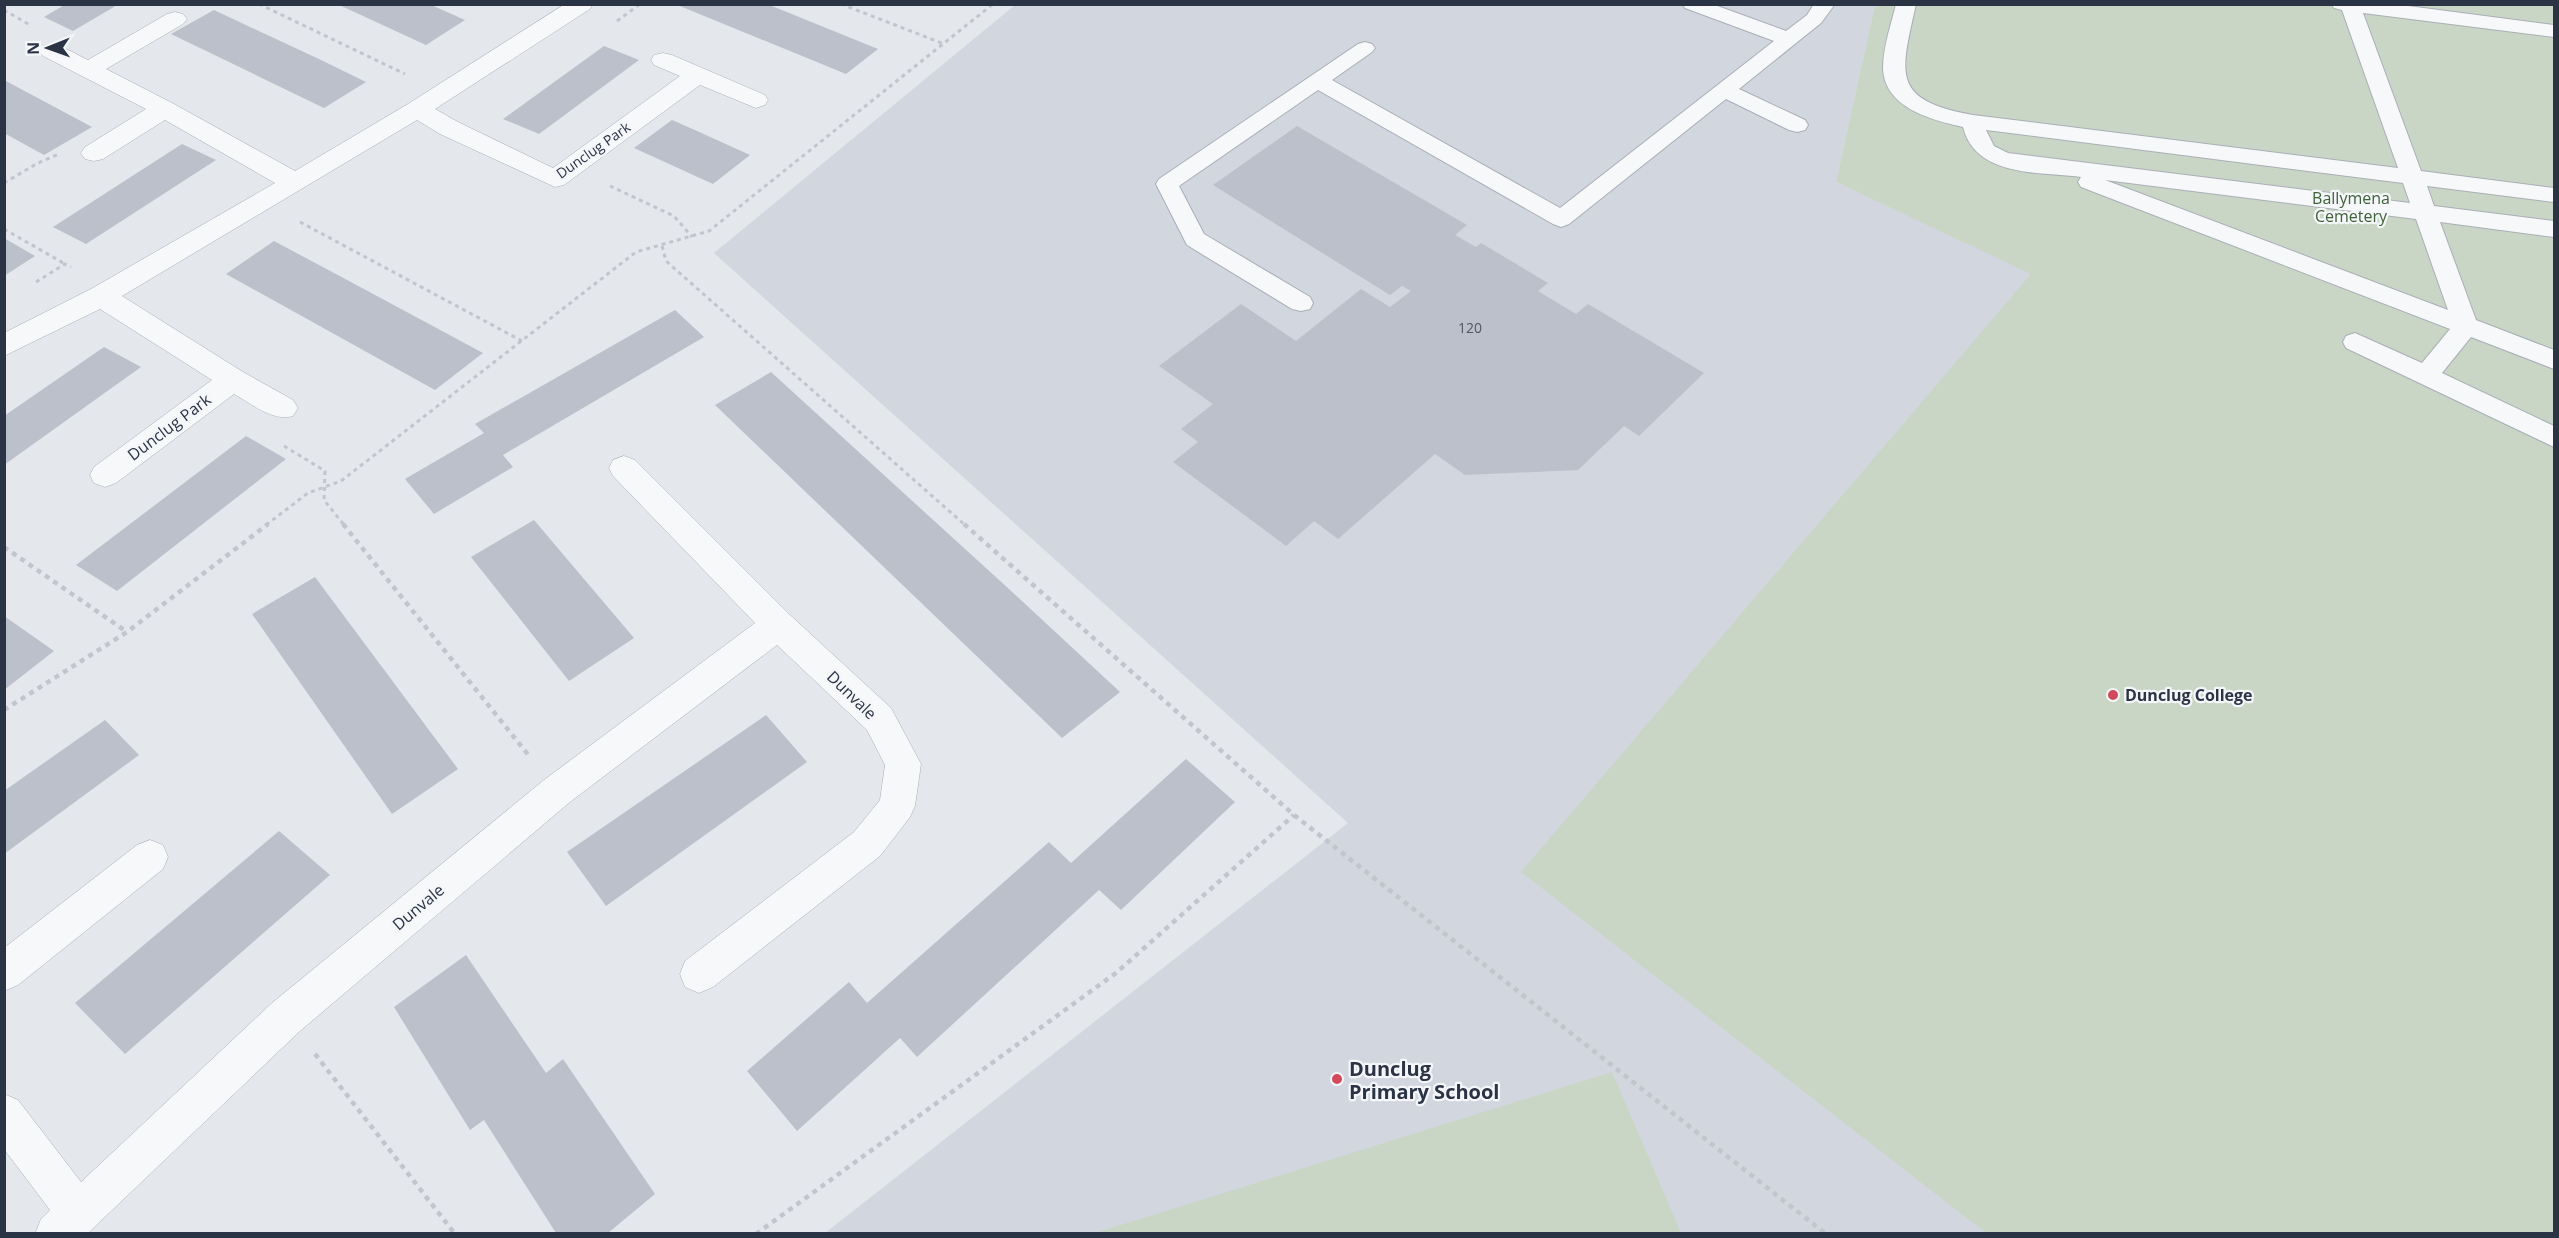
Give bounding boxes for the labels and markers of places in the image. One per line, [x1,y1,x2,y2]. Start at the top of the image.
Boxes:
place label: Dunclug College [2125,684,2253,706]
marker: Dunclug College [2106,688,2120,702]
place label: Dunclug Primary School [1349,1055,1499,1105]
marker: Dunclug Primary School [1330,1072,1344,1086]

